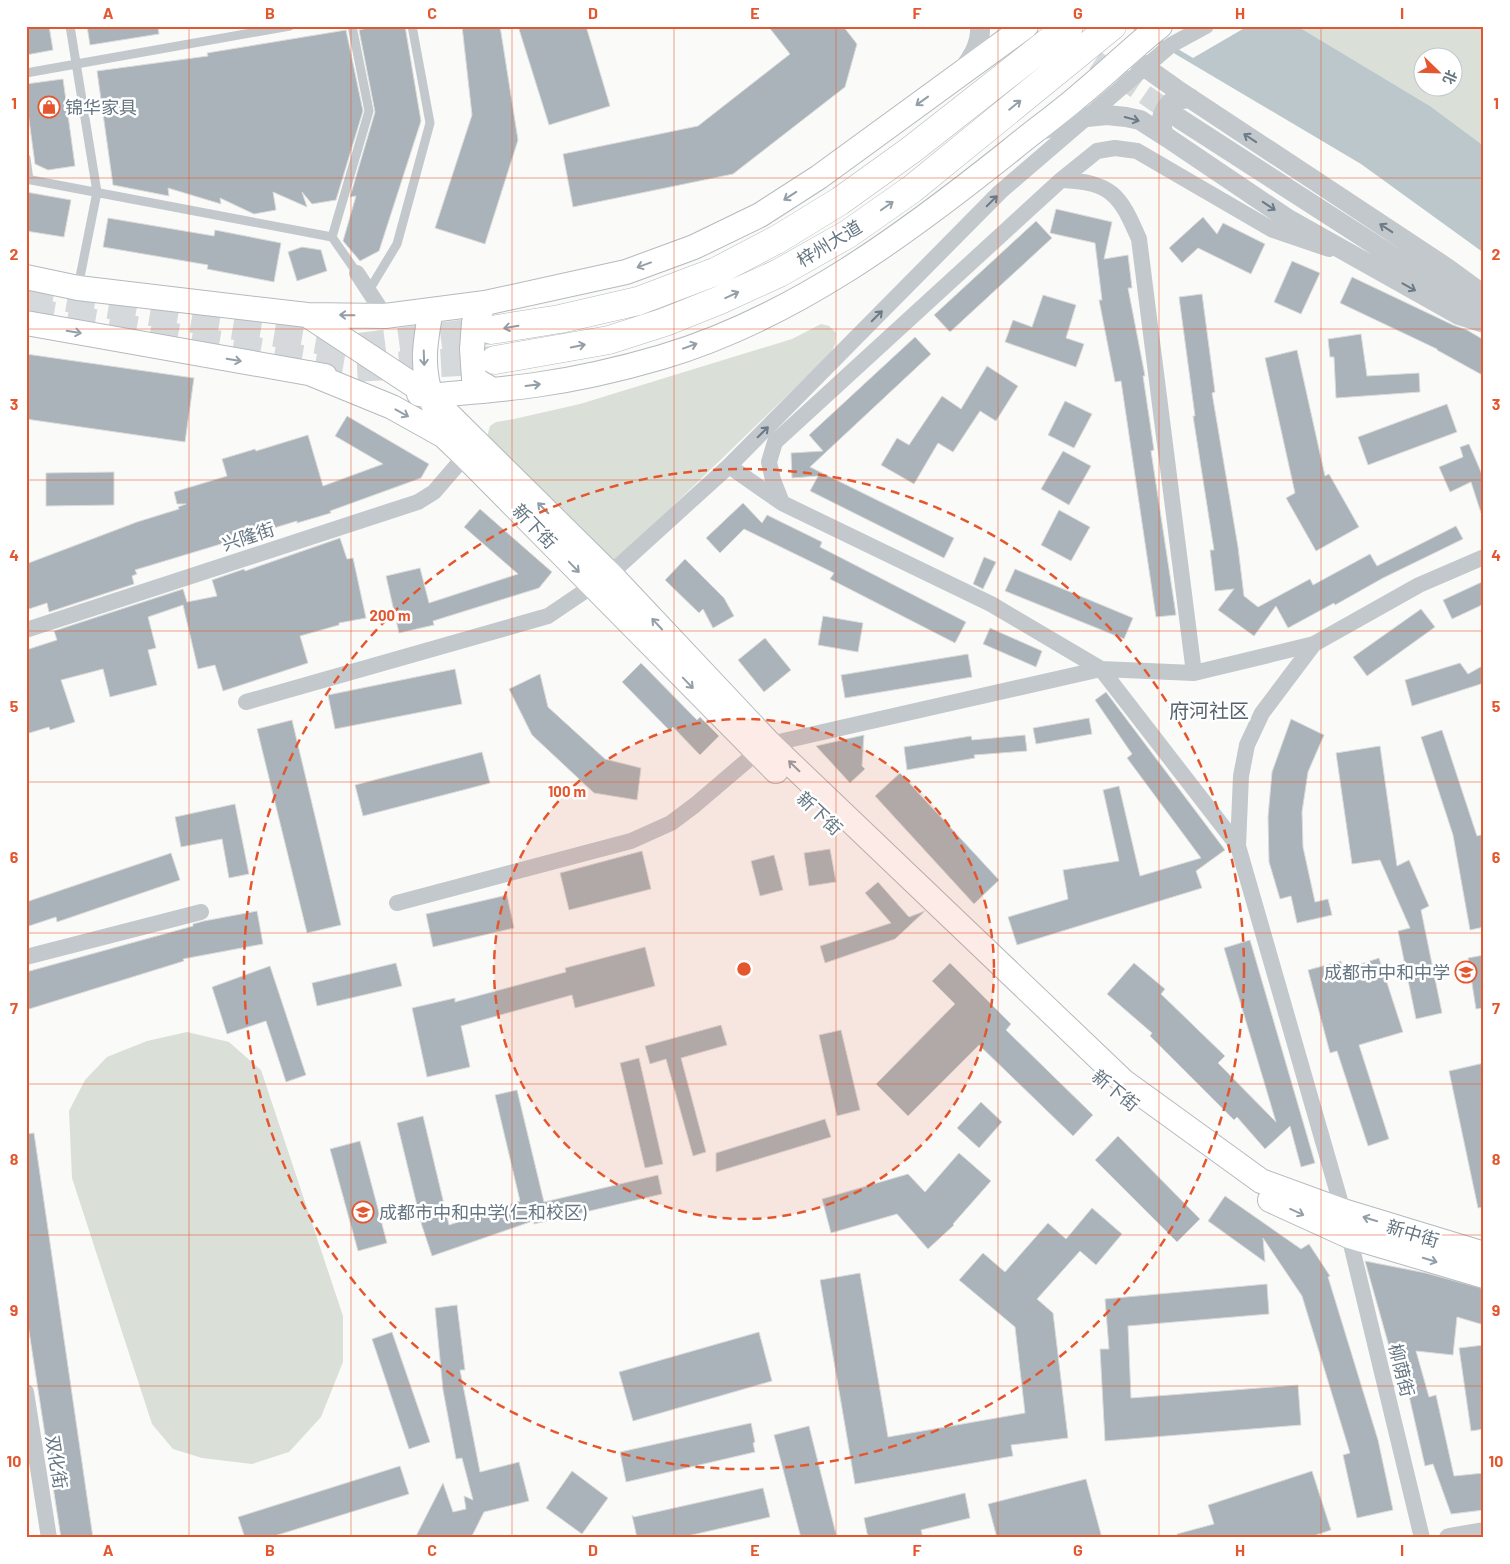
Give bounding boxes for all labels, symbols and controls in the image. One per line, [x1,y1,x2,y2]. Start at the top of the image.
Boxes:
text: A [103,3,114,22]
text: B [265,3,275,22]
text: C [427,3,437,22]
text: D [588,3,598,22]
text: E [750,3,760,22]
text: F [913,3,922,22]
text: G [1073,3,1083,22]
text: H [1235,3,1245,22]
text: I [1400,3,1404,22]
north arrow [1412,48,1462,98]
text: 北 [1440,68,1461,87]
text: 1 [11,93,17,112]
text: 1 [1493,93,1499,112]
shop icon: 锦华家具 [37,95,61,119]
place label: 锦华家具 [65,96,137,118]
one-way arrow [915,96,929,106]
one-way arrow [1008,100,1021,111]
one-way arrow [1124,114,1140,124]
one-way arrow [1243,133,1257,144]
one-way arrow [784,191,798,201]
one-way arrow [985,195,997,207]
one-way arrow [880,201,894,211]
one-way arrow [1261,201,1275,211]
street label: 梓州大道 [792,215,866,271]
one-way arrow [1379,222,1393,232]
text: 2 [10,244,19,263]
text: 2 [1492,244,1501,263]
one-way arrow [637,261,652,270]
one-way arrow [1402,283,1416,293]
one-way arrow [724,290,739,300]
one-way arrow [871,310,883,322]
one-way arrow [339,311,355,320]
one-way arrow [504,322,520,332]
one-way arrow [66,327,82,337]
one-way arrow [569,340,585,350]
one-way arrow [682,341,698,350]
one-way arrow [420,350,429,366]
one-way arrow [226,356,242,366]
one-way arrow [525,380,541,390]
text: 3 [10,394,18,413]
text: 3 [1492,394,1500,413]
one-way arrow [395,408,409,418]
one-way arrow [757,425,769,438]
street label: 新下街 [508,499,562,553]
one-way arrow [537,502,549,514]
street label: 兴隆街 [219,517,277,555]
text: 4 [9,545,19,564]
text: 4 [1491,545,1501,564]
one-way arrow [568,561,581,573]
text: 200 m [369,606,411,624]
one-way arrow [651,617,663,630]
one-way arrow [682,677,694,689]
text: 5 [10,696,19,715]
text: 5 [1492,696,1501,715]
district label: 府河社区 [1169,698,1249,722]
one-way arrow [787,760,800,772]
text: 100 m [548,782,586,800]
street label: 新下街 [793,787,847,839]
text: 6 [10,847,19,866]
text: 6 [1492,847,1501,866]
centre of rings [735,960,753,978]
school or university icon: 成都市中和中学 [1454,960,1478,984]
place label: 成都市中和中学 [1324,961,1450,983]
text: 7 [10,998,18,1017]
text: 7 [1492,998,1500,1017]
street label: 新下街 [1088,1064,1144,1116]
text: 8 [10,1149,19,1168]
text: 8 [1492,1149,1501,1168]
school or university icon: 成都市中和中学(仁和校区) [351,1200,375,1224]
place label: 成都市中和中学(仁和校区) [379,1201,587,1223]
one-way arrow [1289,1208,1304,1217]
one-way arrow [1363,1214,1379,1224]
street label: 新中街 [1384,1215,1442,1251]
one-way arrow [1421,1255,1437,1265]
text: 9 [10,1300,18,1319]
text: 9 [1492,1300,1500,1319]
street label: 柳荫街 [1385,1341,1419,1399]
street label: 双化街 [42,1434,72,1490]
text: 10 [7,1451,21,1470]
text: 10 [1489,1451,1503,1470]
text: A [103,1540,114,1559]
text: B [265,1540,275,1559]
text: C [427,1540,437,1559]
text: D [588,1540,598,1559]
text: E [750,1540,760,1559]
text: F [913,1540,922,1559]
text: G [1073,1540,1083,1559]
text: H [1235,1540,1245,1559]
text: I [1400,1540,1404,1559]

